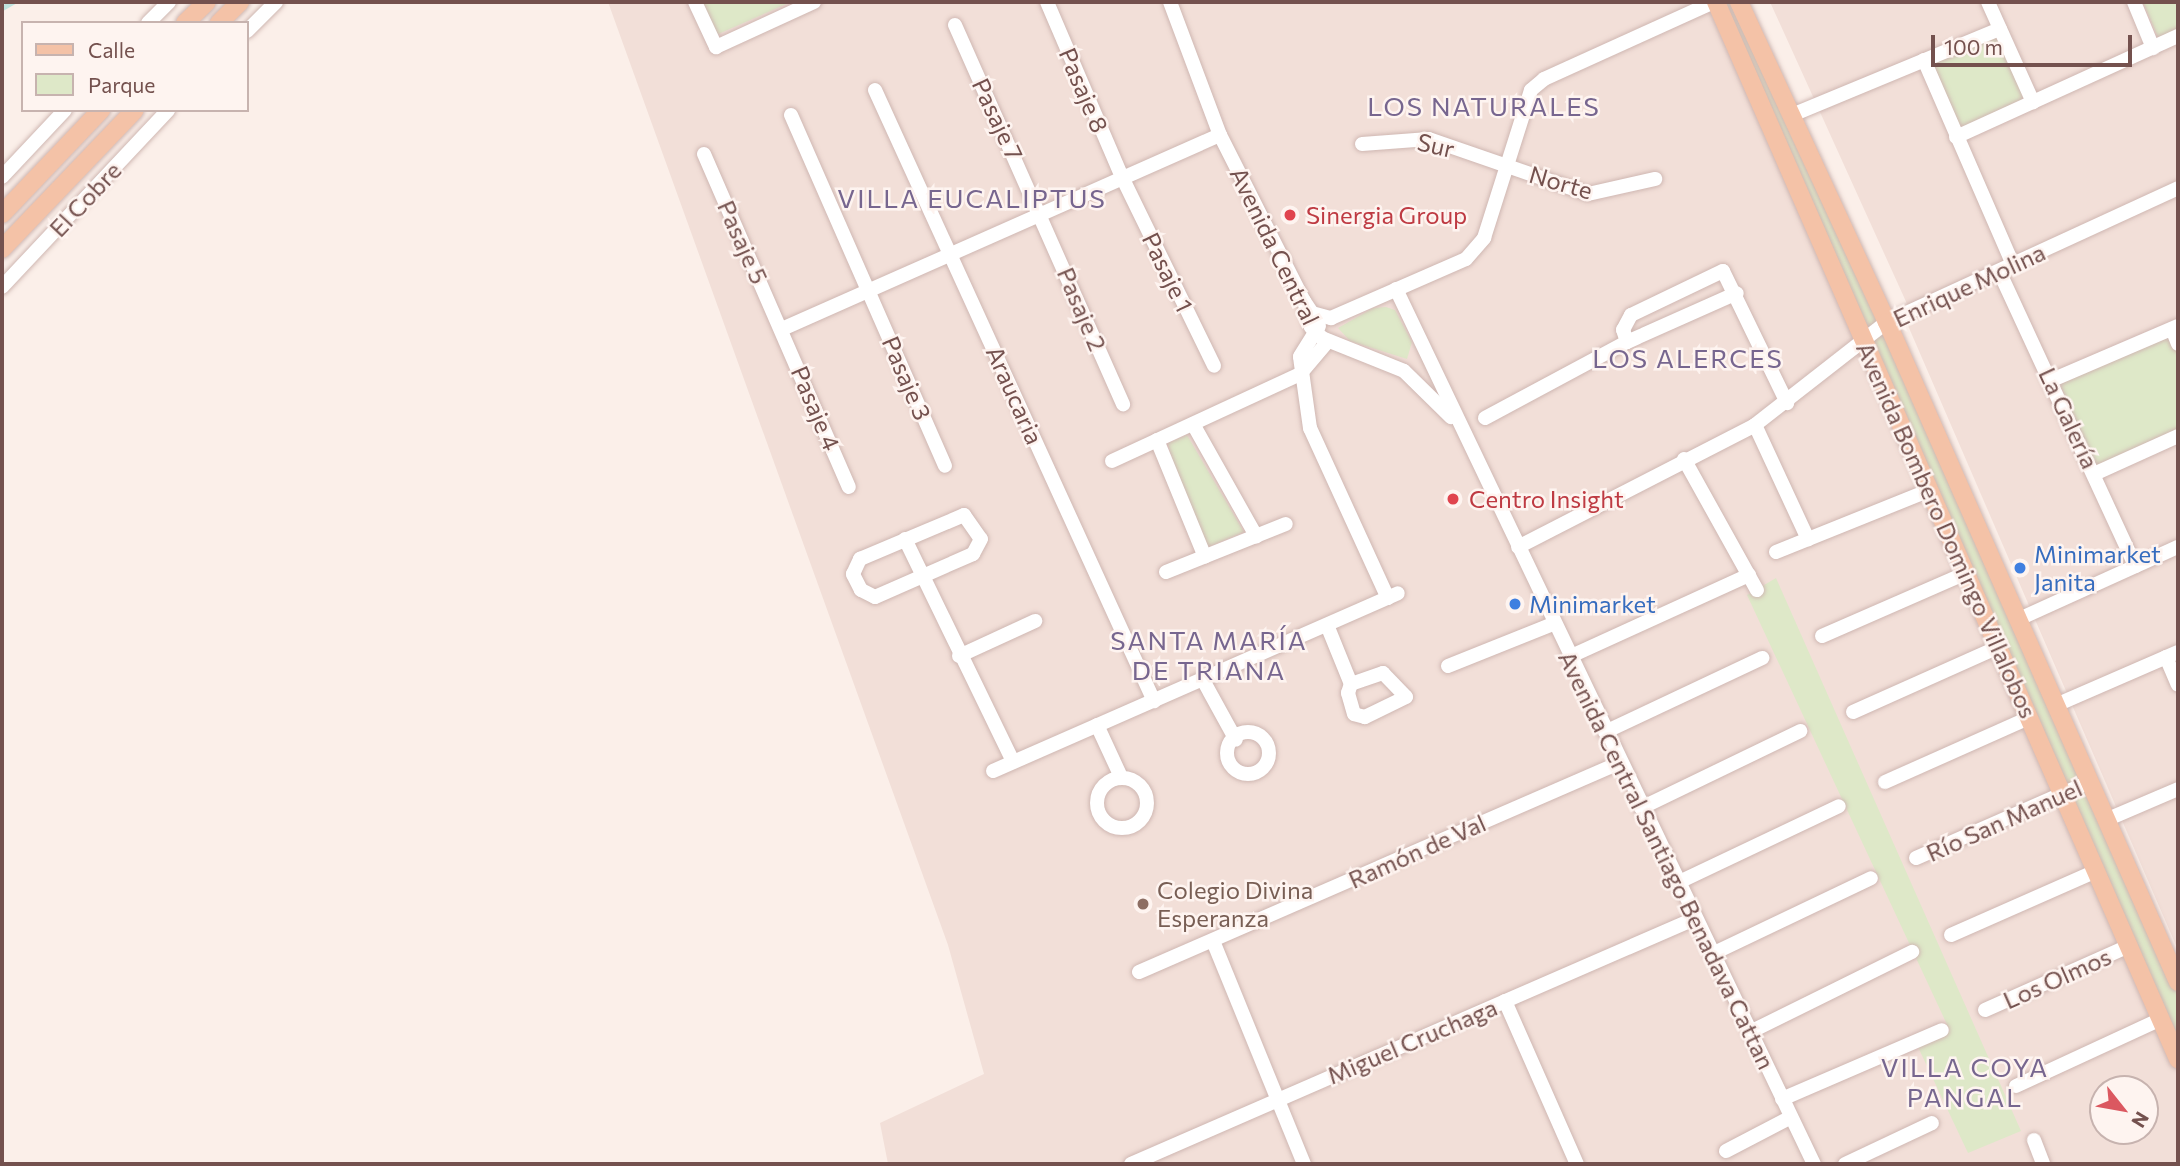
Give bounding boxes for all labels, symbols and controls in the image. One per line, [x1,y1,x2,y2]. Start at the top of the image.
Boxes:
legend [21,21,248,112]
scale bar [1935,21,2136,65]
text: 100 m [1944,34,2003,59]
text: Calle [88,37,135,62]
street label: Pasaje 8 [1053,43,1115,137]
text: Parque [88,72,155,97]
street label: Pasaje 7 [967,73,1029,165]
district label: LOS NATURALES [1369,90,1599,122]
street label: Sur [1415,127,1457,163]
street label: El Cobre [43,156,127,242]
street label: Norte [1526,159,1596,205]
street label: Avenida Central [1224,162,1326,330]
district label: VILLA EUCALIPTUS [839,182,1105,214]
street label: Pasaje 5 [712,196,774,288]
place label: Sinergia Group [1306,201,1467,229]
marker: Sinergia Group [1280,205,1300,225]
street label: Pasaje 1 [1136,228,1200,316]
street label: Enrique Molina [1888,237,2050,333]
street label: Pasaje 2 [1052,263,1112,355]
street label: Pasaje 3 [877,332,937,424]
street label: Avenida Bombero Domingo Villalobos [1851,338,2043,722]
street label: Araucaria [981,341,1049,449]
district label: LOS ALERCES [1594,342,1782,374]
street label: Pasaje 4 [785,361,847,455]
street label: La Galería [2033,363,2105,473]
place label: Centro Insight [1469,485,1624,513]
marker: Centro Insight [1443,489,1463,509]
place label: Minimarket Janita [2034,540,2161,596]
marker: Minimarket Janita [2012,560,2028,576]
place label: Minimarket [1529,590,1656,618]
marker: Minimarket [1507,596,1523,612]
district label: SANTA MARÍA DE TRIANA [1112,624,1306,686]
street label: Avenida Central Santiago Benadava Cattan [1553,646,1781,1074]
street label: Río San Manuel [1922,773,2086,867]
street label: Ramón de Val [1344,808,1490,894]
place label: Colegio Divina Esperanza [1157,876,1313,932]
marker: Colegio Divina Esperanza [1135,896,1151,912]
street label: Los Olmos [1999,941,2115,1015]
street label: Miguel Cruchaga [1323,992,1501,1090]
district label: VILLA COYA PANGAL [1882,1051,2048,1112]
north arrow [2089,1075,2159,1145]
text: N [2127,1108,2154,1132]

